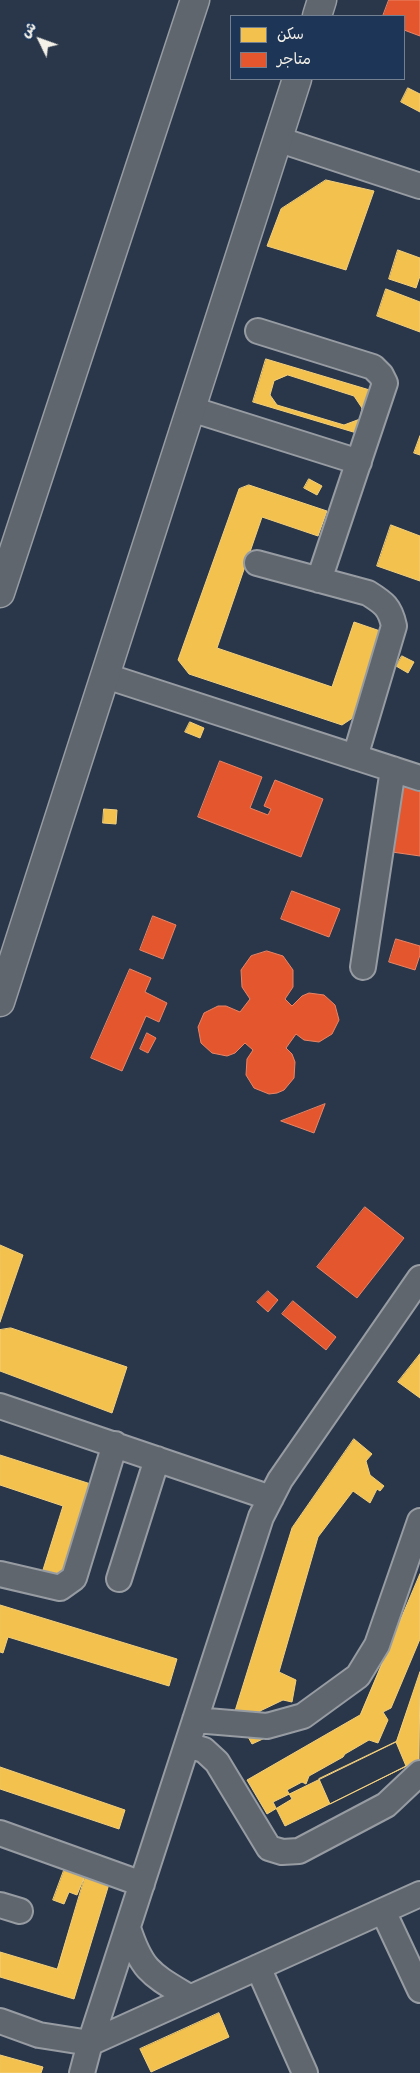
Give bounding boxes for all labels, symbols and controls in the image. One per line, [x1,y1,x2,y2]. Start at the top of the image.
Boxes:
north arrow [15,15,65,65]
legend [230,15,405,80]
text: ش [16,17,42,43]
text: سكن [277,23,304,47]
text: متاجر [277,48,311,72]

